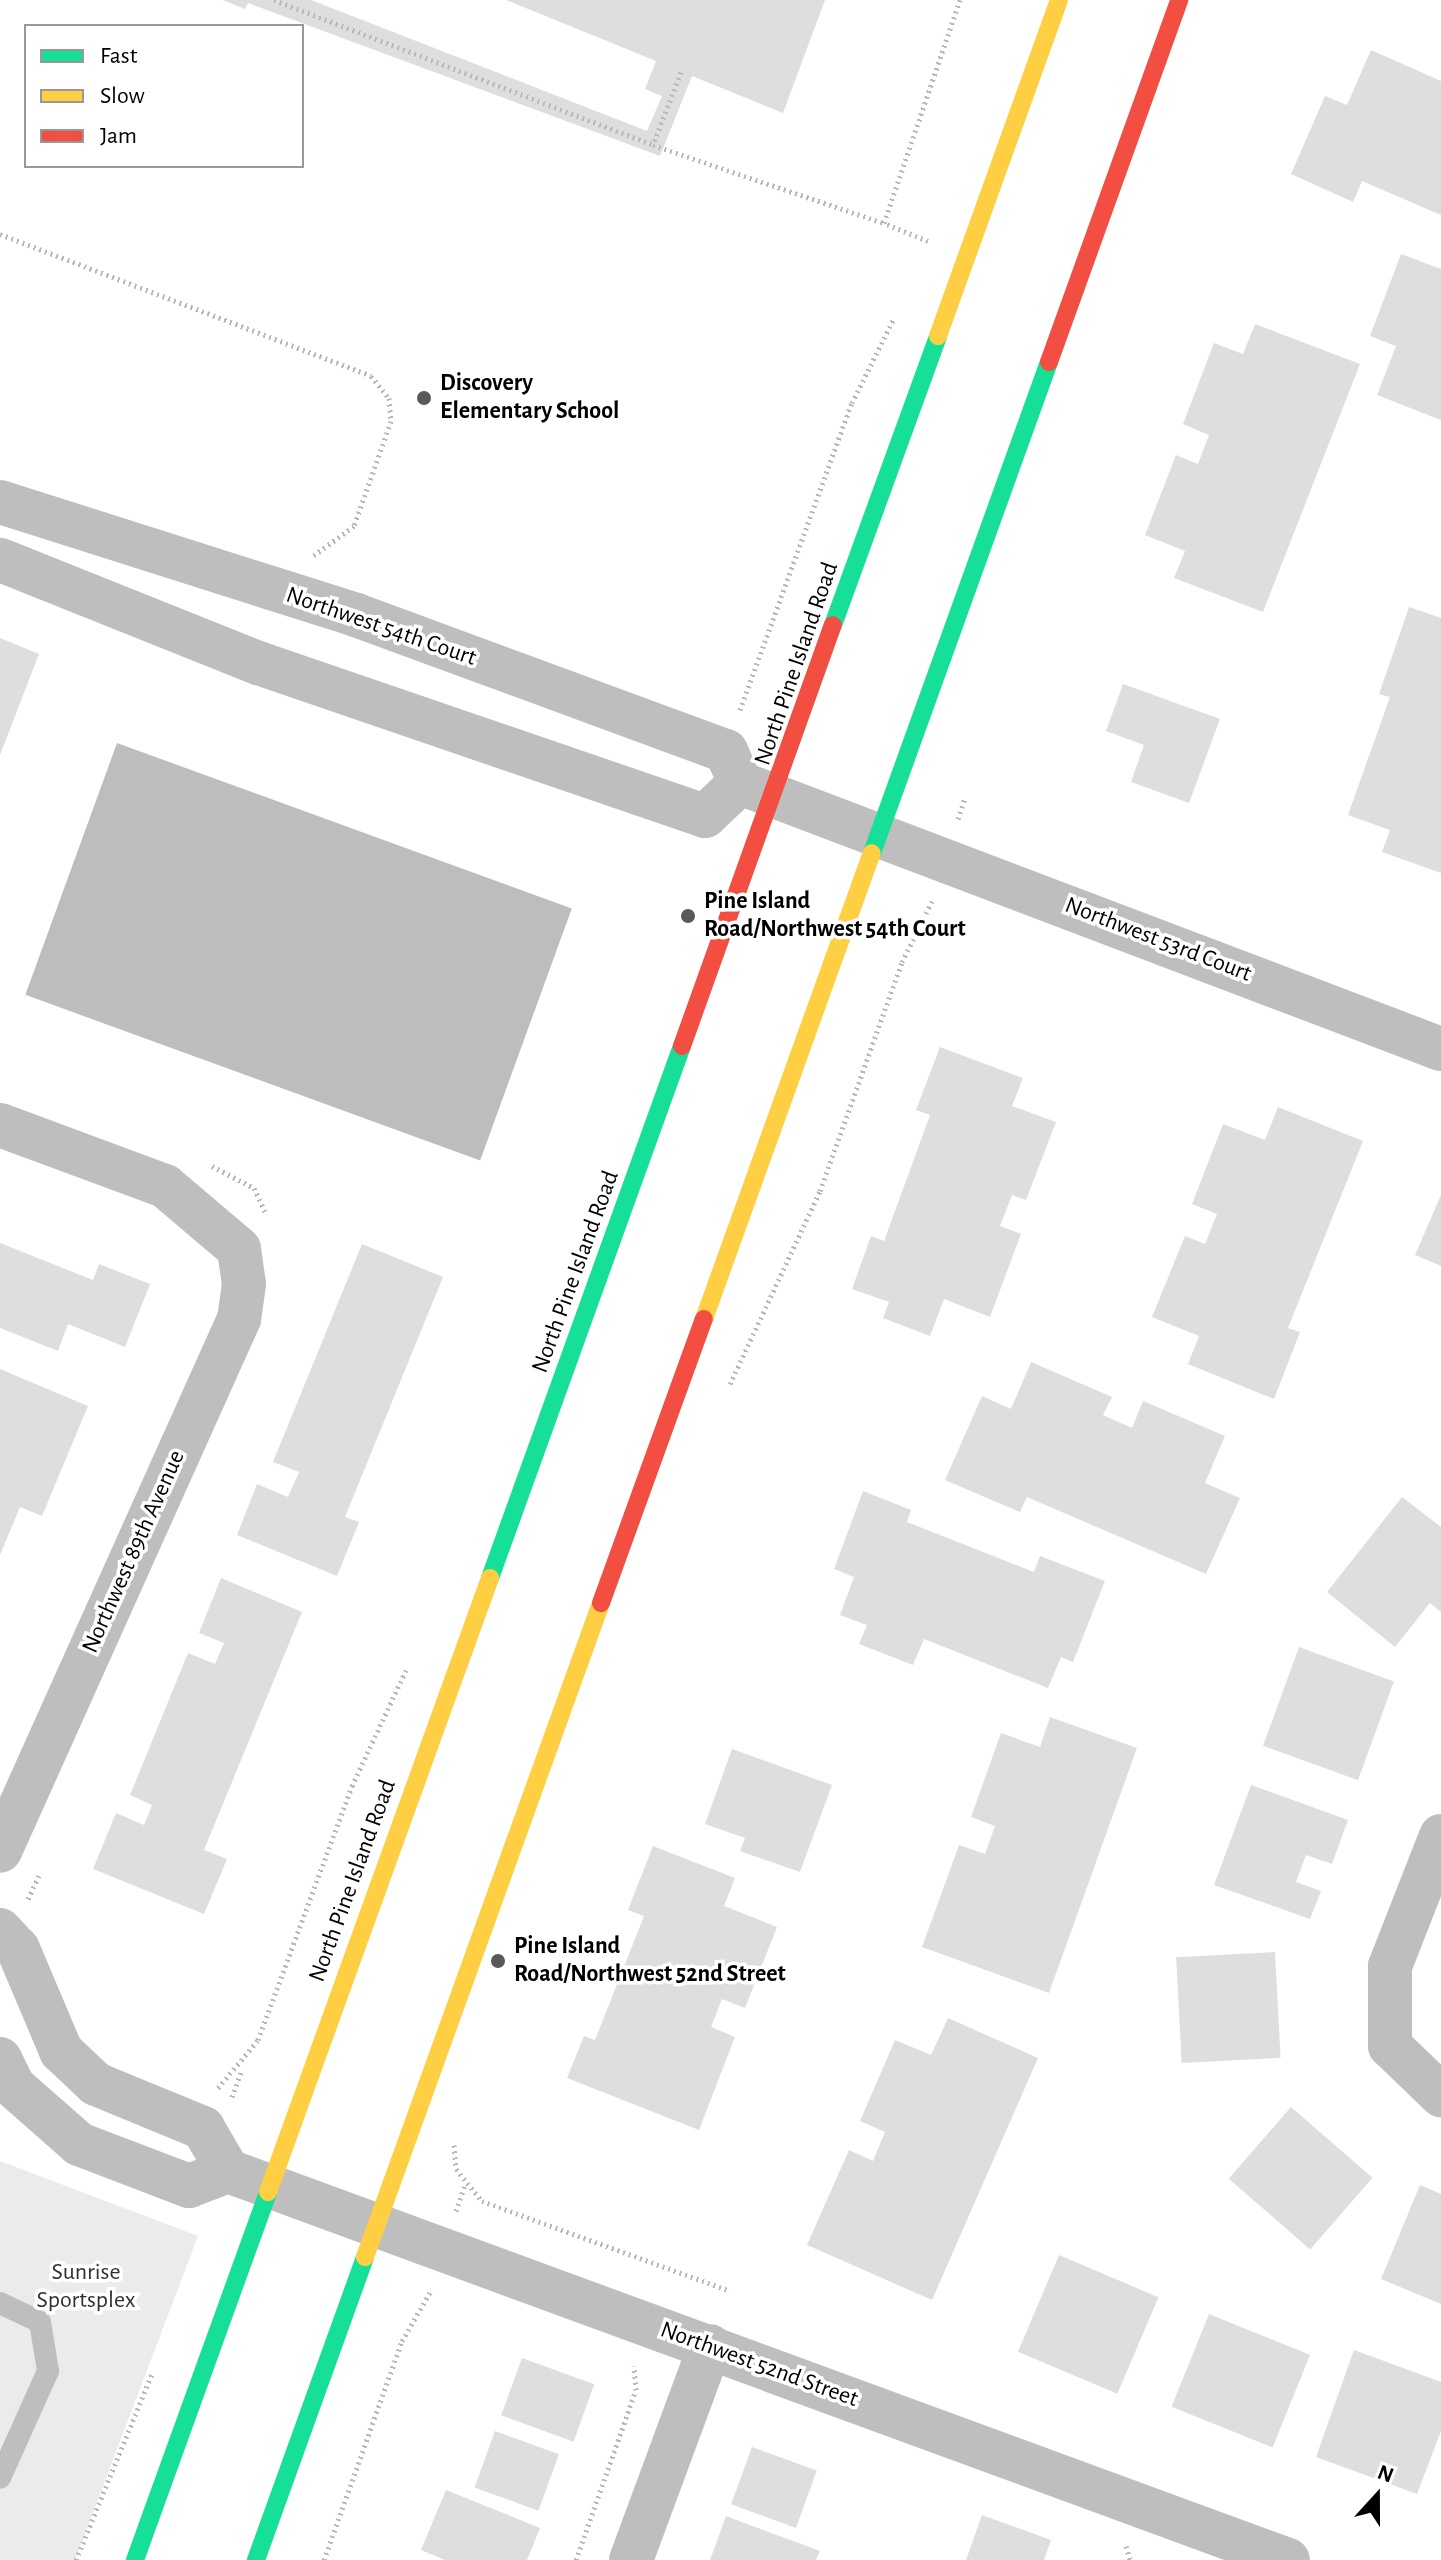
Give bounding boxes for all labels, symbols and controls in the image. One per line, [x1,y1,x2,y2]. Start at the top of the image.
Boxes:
legend [24,24,304,168]
text: Fast [100,44,137,68]
text: Slow [100,84,145,108]
text: Jam [100,124,137,148]
place label: Discovery Elementary School [440,370,619,426]
marker: Discovery Elementary School [415,389,433,407]
street label: North Pine Island Road [749,559,845,769]
street label: Northwest 54th Court [282,581,480,673]
place label: Pine Island Road/Northwest 54th Court [704,888,966,944]
street label: Northwest 53rd Court [1061,891,1255,989]
marker: Pine Island Road/Northwest 54th Court [679,907,697,925]
street label: North Pine Island Road [526,1167,626,1377]
street label: Northwest 89th Avenue [76,1446,192,1658]
street label: North Pine Island Road [303,1776,403,1986]
place label: Pine Island Road/Northwest 52nd Street [514,1933,786,1989]
marker: Pine Island Road/Northwest 52nd Street [489,1952,507,1970]
park label: Sunrise Sportsplex [36,2259,136,2315]
street label: Northwest 52nd Street [656,2316,862,2414]
north arrow [1337,2456,1417,2536]
text: N [1375,2461,1397,2487]

